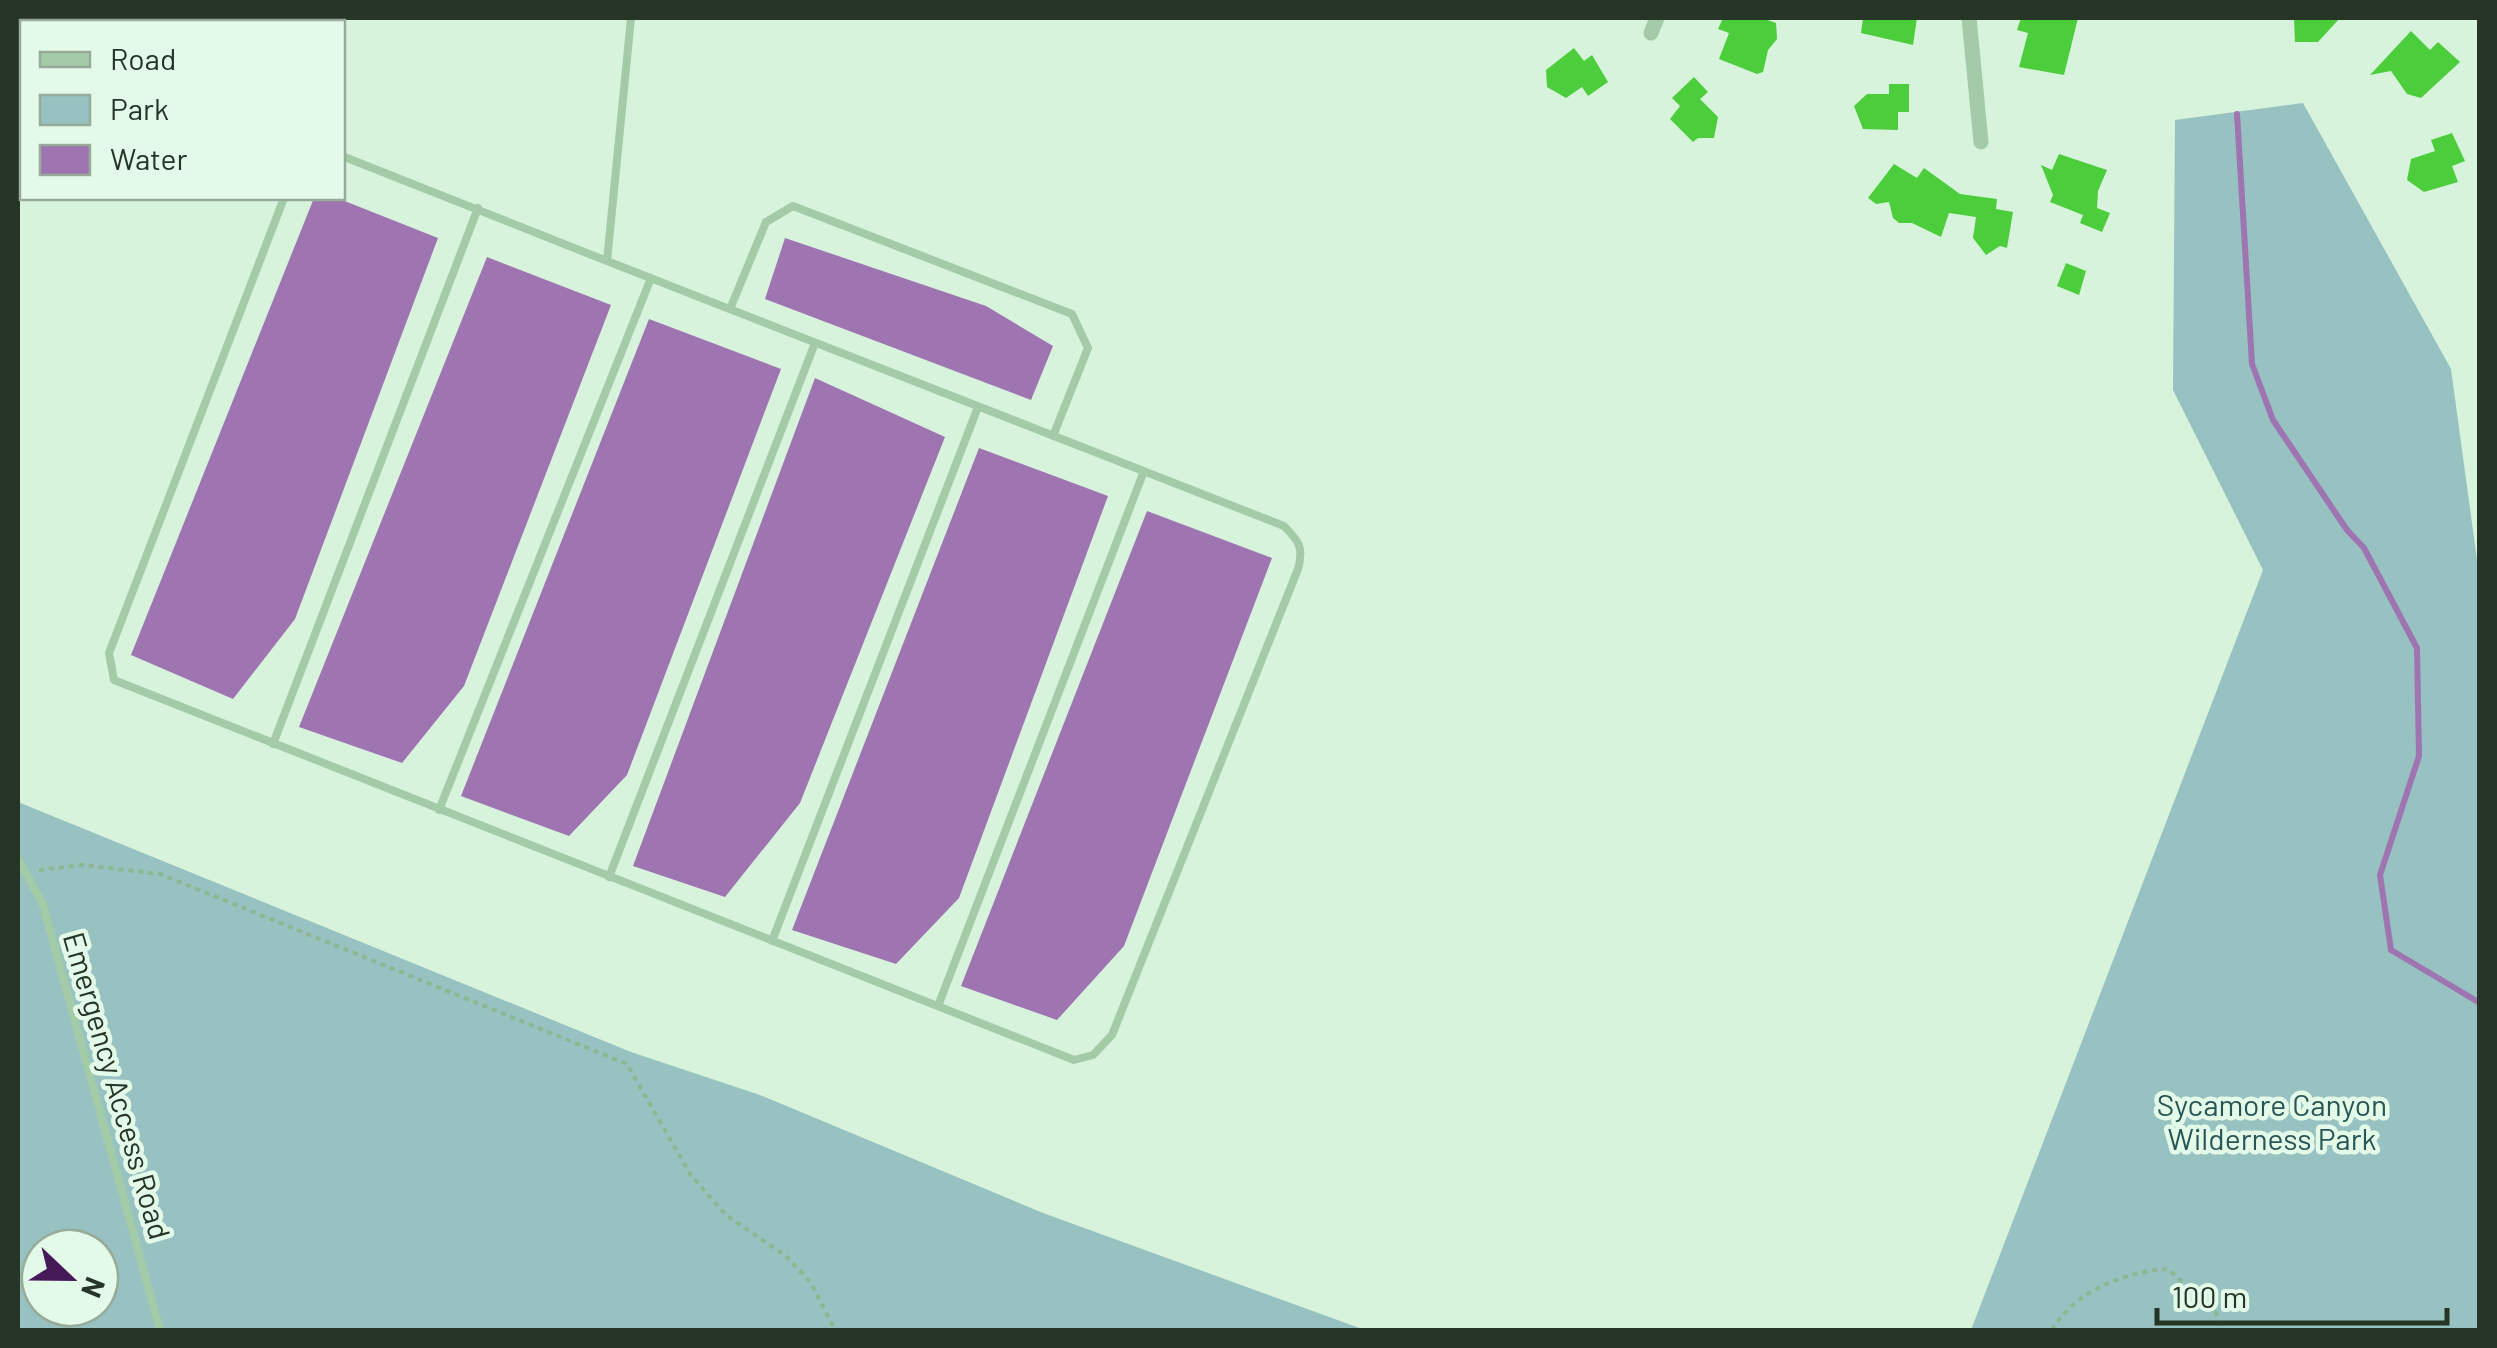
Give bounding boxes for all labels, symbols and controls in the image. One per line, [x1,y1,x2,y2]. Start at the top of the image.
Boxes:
legend [20,20,345,200]
text: Road [110,40,176,76]
text: Park [110,90,169,126]
text: Water [110,140,188,176]
street label: Emergency Access Road [57,928,179,1243]
park label: Sycamore Canyon Wilderness Park [2157,1086,2387,1156]
north arrow [20,1228,120,1328]
scale bar [2157,1263,2447,1325]
text: N [75,1273,113,1303]
text: 100 m [2172,1278,2247,1314]

